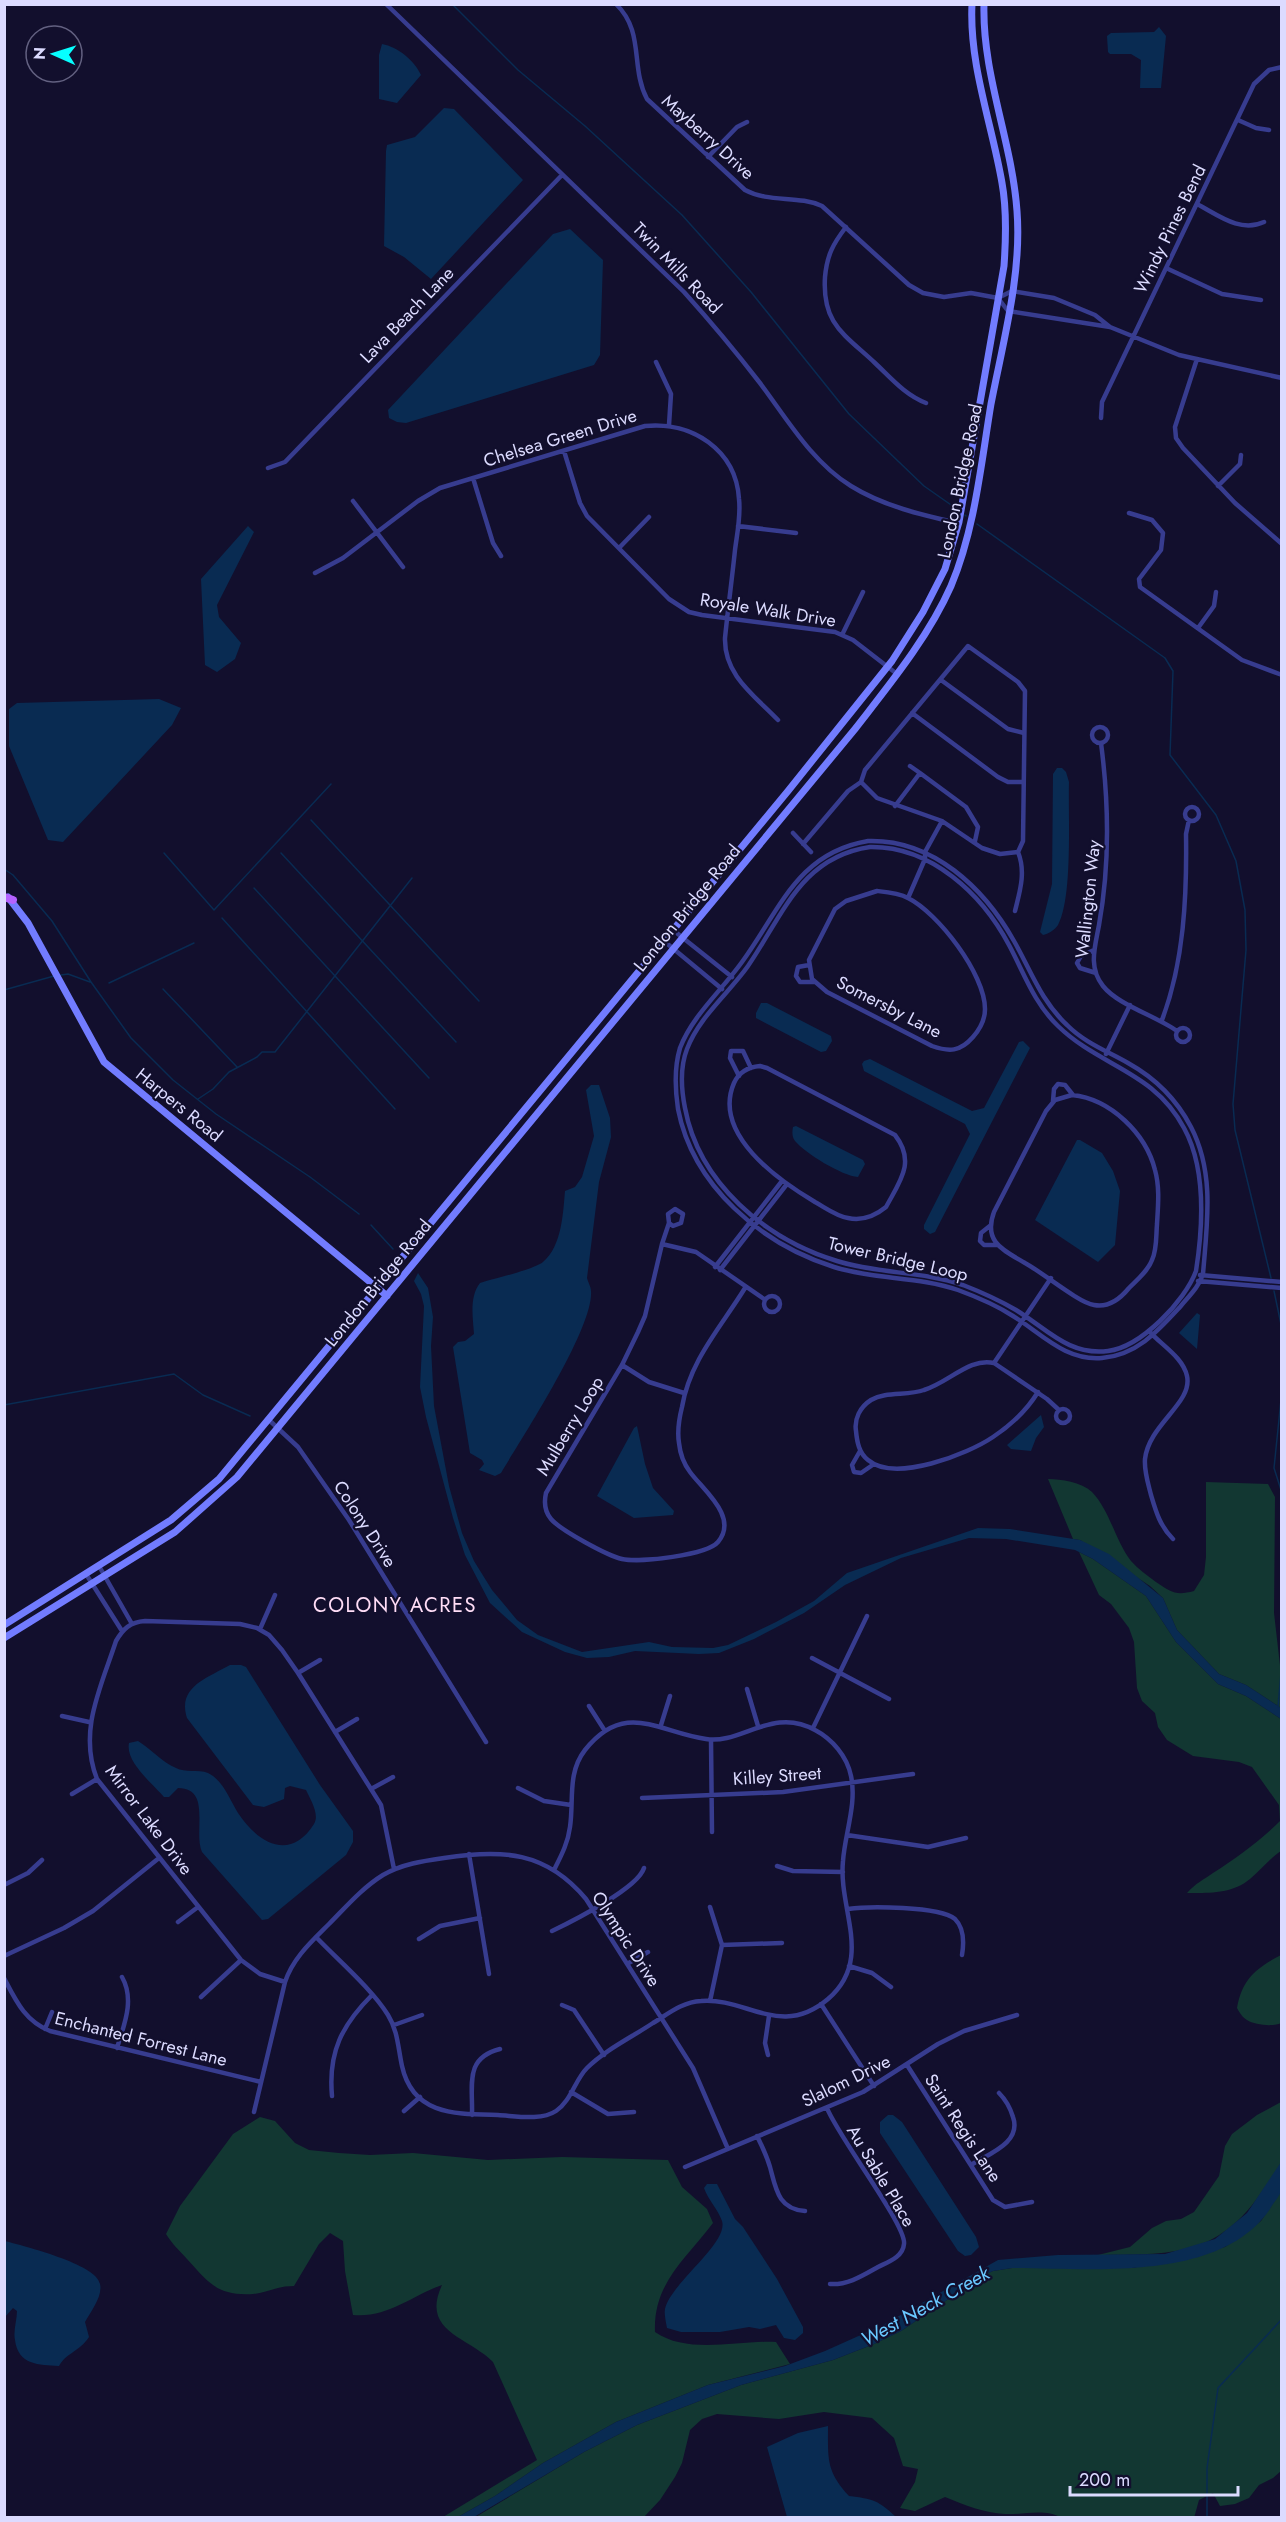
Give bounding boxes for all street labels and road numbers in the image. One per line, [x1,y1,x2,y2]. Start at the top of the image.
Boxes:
street label: Mayberry Drive [656,88,760,186]
street label: Windy Pines Bend [1128,160,1212,298]
street label: Twin Mills Road [626,216,728,320]
street label: Lava Beach Lane [354,261,460,369]
street label: London Bridge Road [931,401,989,561]
street label: Chelsea Green Drive [480,402,640,474]
street label: Royale Walk Drive [698,586,838,634]
street label: Wallington Way [1069,838,1107,959]
street label: London Bridge Road [627,839,747,977]
street label: Somersby Lane [832,969,946,1045]
street label: Harpers Road [130,1062,228,1148]
street label: London Bridge Road [318,1214,438,1352]
street label: Tower Bridge Loop [825,1230,971,1288]
street label: Mulberry Loop [530,1371,610,1481]
street label: Colony Drive [327,1475,403,1573]
street label: Mirror Lake Drive [99,1760,199,1880]
street label: Killey Street [732,1760,823,1792]
street label: Olympic Drive [585,1886,667,1992]
street label: Enchanted Forrest Lane [52,2005,230,2073]
street label: Slalom Drive [797,2048,895,2114]
street label: Saint Regis Lane [918,2069,1008,2187]
street label: Au Sable Place [840,2120,922,2232]

